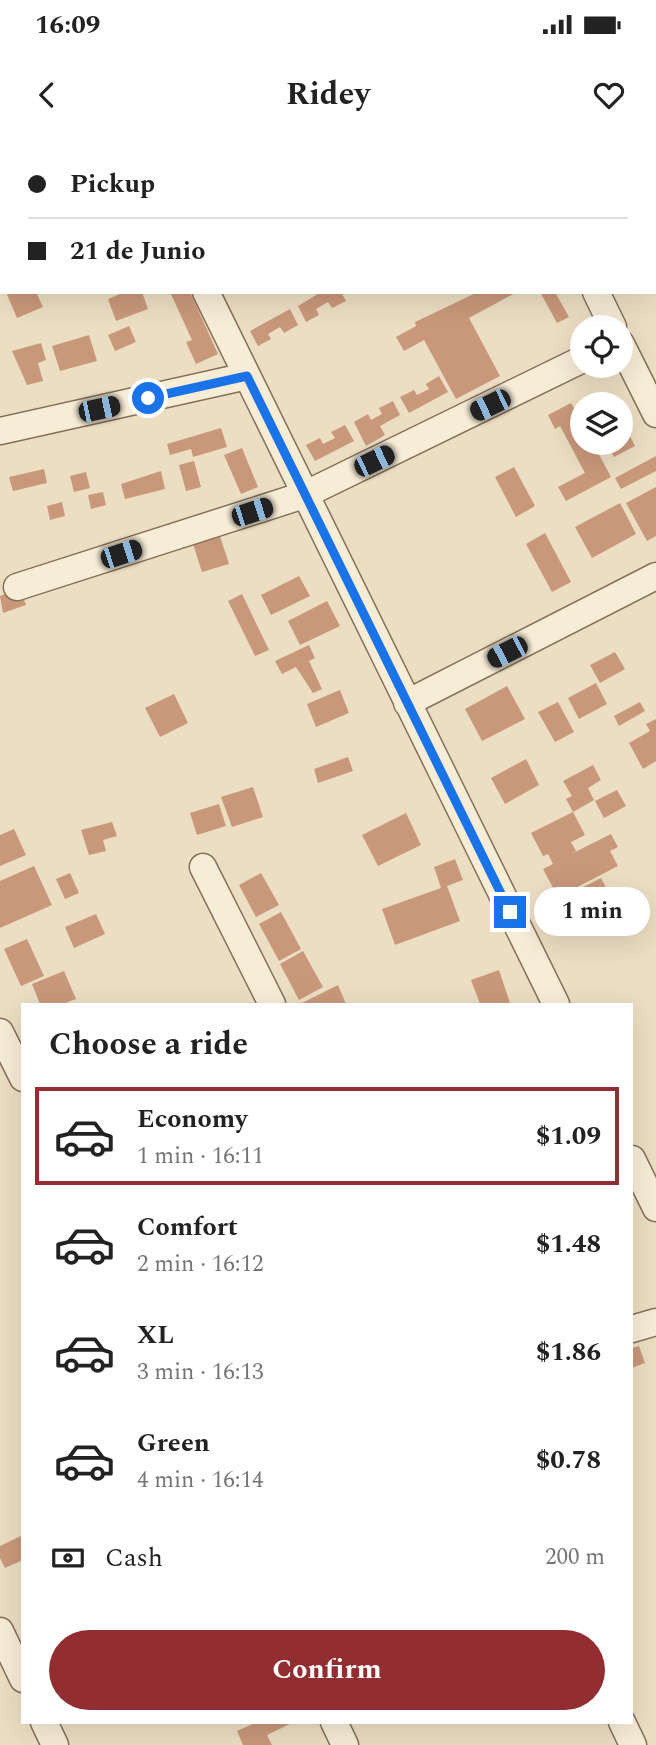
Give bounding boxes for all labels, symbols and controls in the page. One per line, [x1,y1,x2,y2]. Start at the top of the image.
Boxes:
text: 16:09 [35,5,100,45]
text: Ridey [286,70,370,119]
icon: back [28,76,66,114]
icon: heart [590,76,628,114]
text: Pickup [70,164,155,204]
text: 21 de Junio [70,231,205,271]
map controls [570,315,633,455]
button: locate [570,315,633,378]
route start [132,382,164,414]
car [467,386,514,424]
button: layers [570,392,633,455]
car [77,394,122,424]
car [351,442,398,480]
car [229,496,276,528]
car [98,538,145,570]
car [484,633,531,671]
callout: 1 min [534,888,650,936]
text: 1 min [561,894,623,929]
route end [494,896,526,928]
text: Choose a ride [49,1020,248,1069]
text: Economy [137,1099,247,1139]
icon: car [53,1105,116,1168]
text: $1.09 [536,1116,601,1156]
text: 1 min · 16:11 [137,1139,264,1174]
text: Comfort [137,1207,238,1247]
icon: car [53,1213,116,1276]
text: $1.48 [536,1224,601,1264]
text: 2 min · 16:12 [137,1247,264,1282]
text: XL [137,1315,174,1355]
icon: car [53,1321,116,1384]
text: $1.86 [536,1332,601,1372]
text: 3 min · 16:13 [137,1355,264,1390]
text: Green [137,1423,210,1463]
icon: car [53,1429,116,1492]
text: $0.78 [536,1440,601,1480]
text: 4 min · 16:14 [137,1463,264,1498]
text: Cash [105,1538,163,1578]
icon: cash [49,1539,87,1577]
text: 200 m [545,1540,605,1575]
button: Confirm [49,1630,605,1710]

